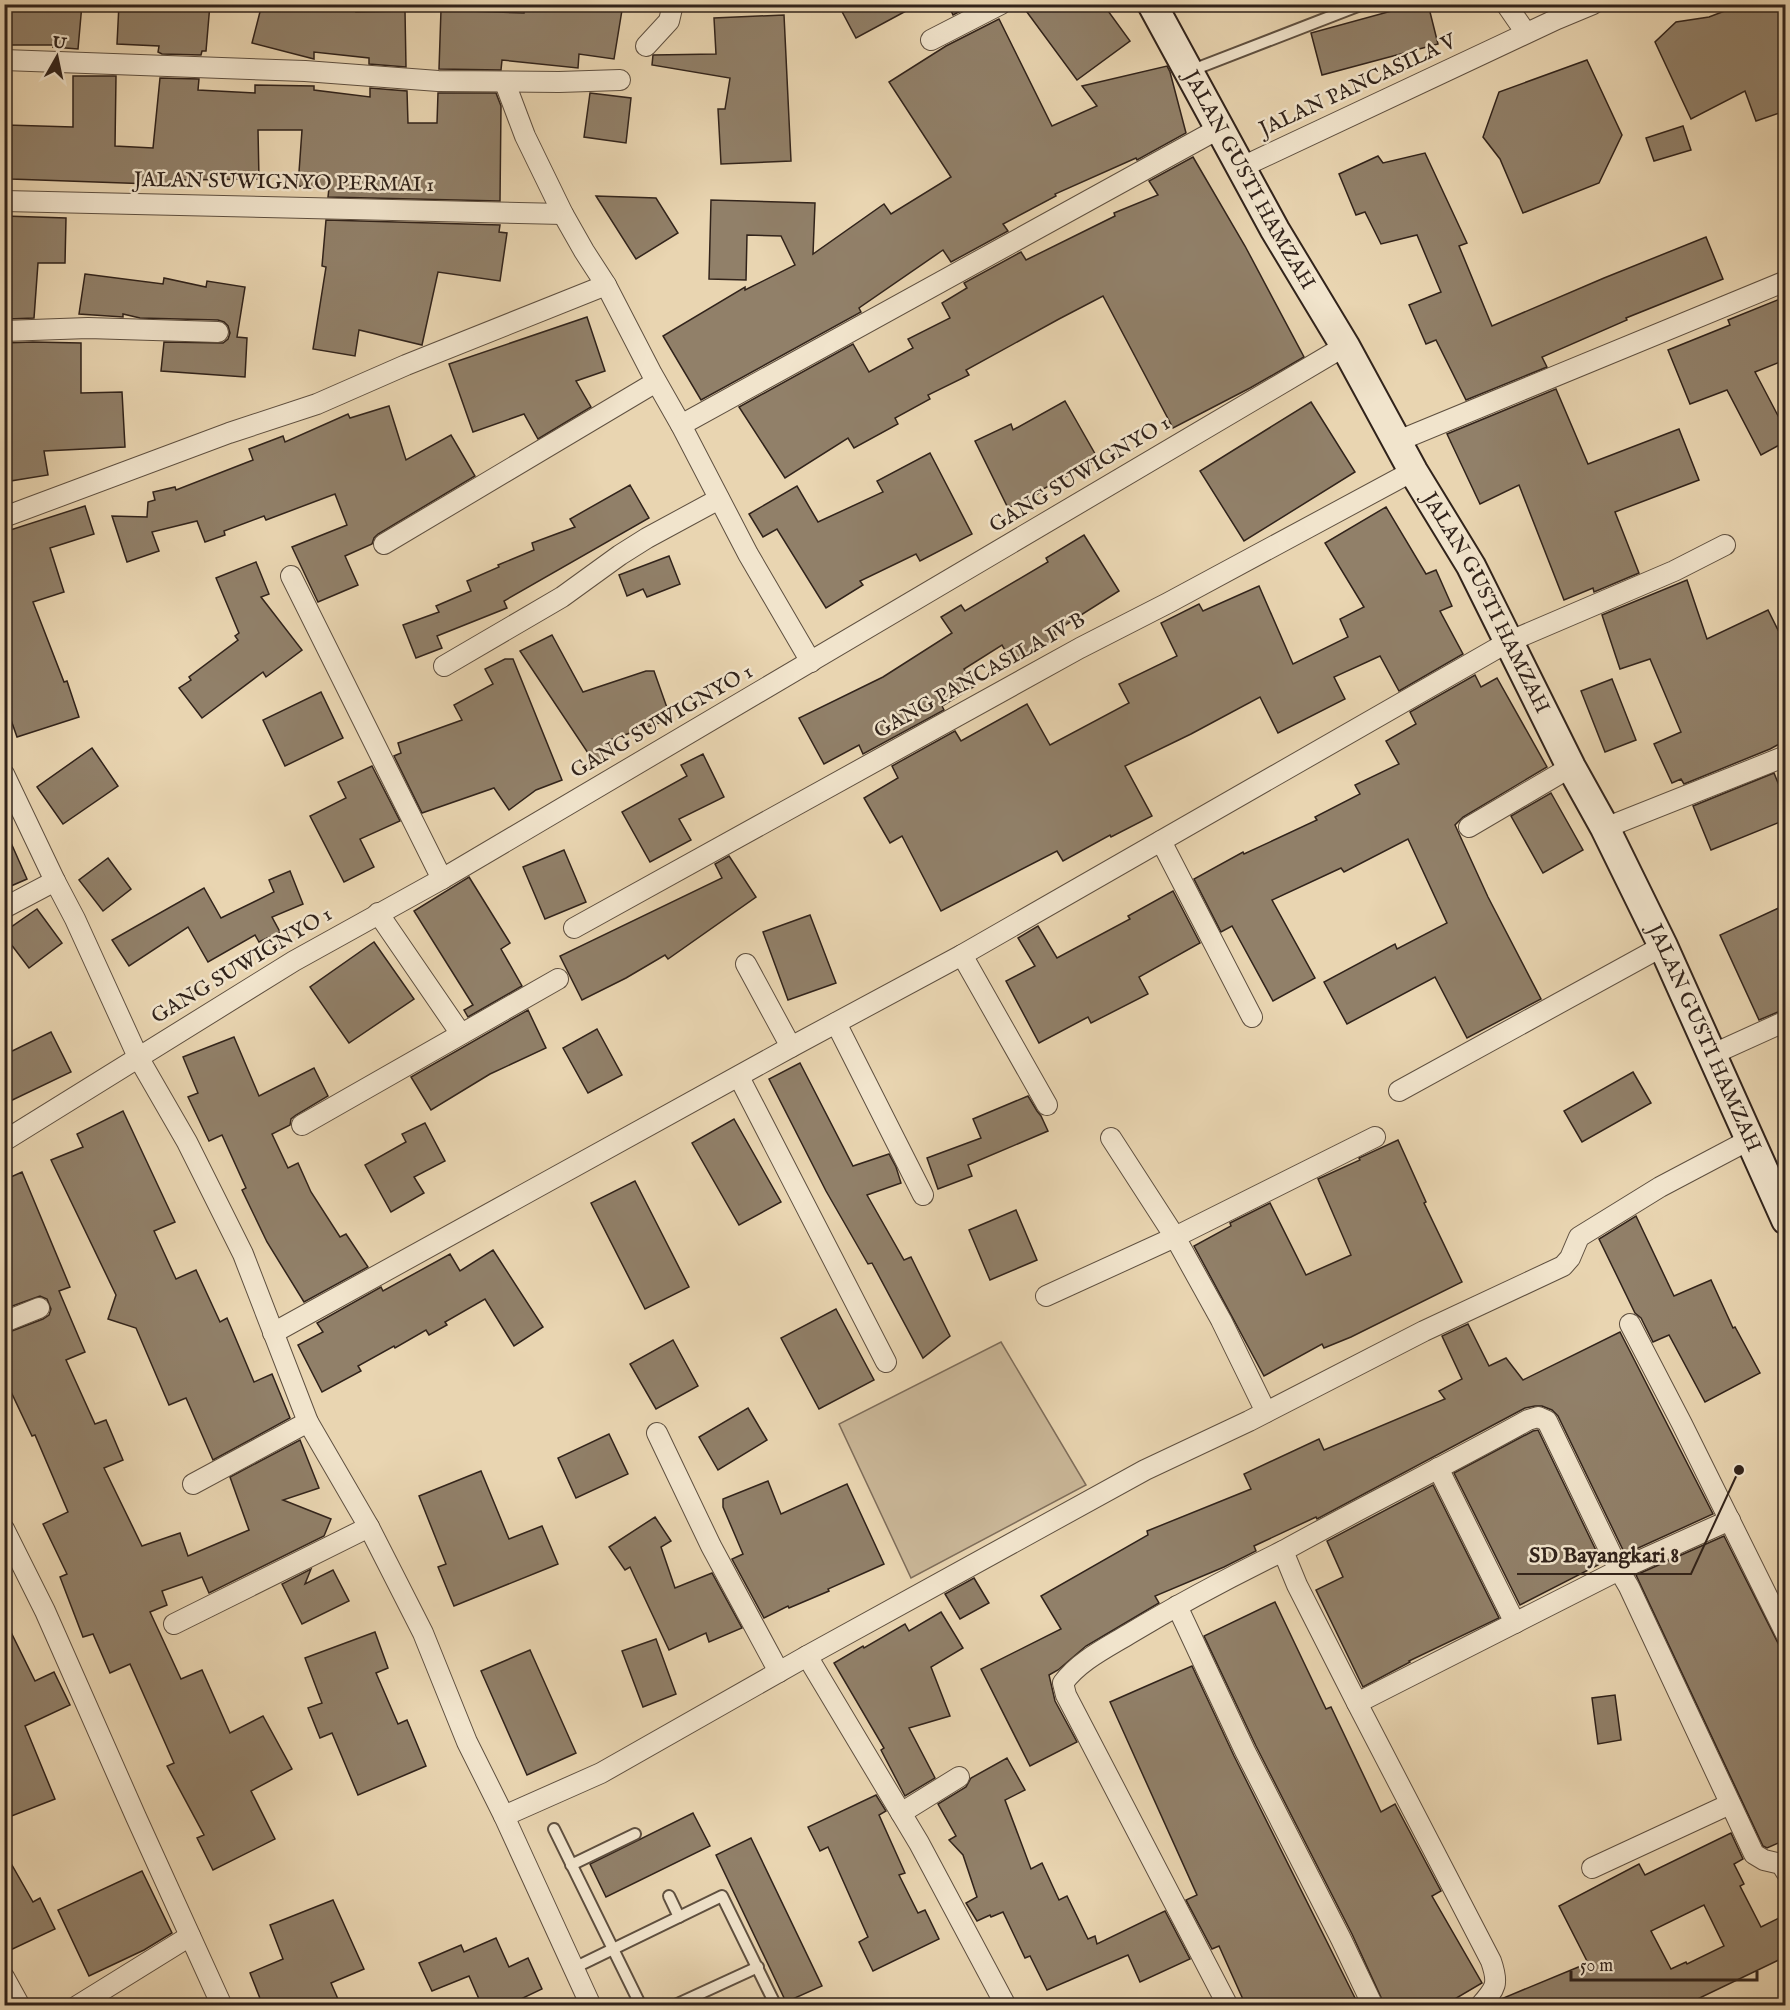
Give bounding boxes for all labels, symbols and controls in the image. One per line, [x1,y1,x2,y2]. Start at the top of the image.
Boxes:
north arrow [27,27,87,87]
street label: JALAN PANCASILA V [1253,28,1462,144]
text: U [50,33,68,55]
street label: JALAN GUSTI HAMZAH [1176,64,1321,295]
street label: JALAN SUWIGNYO PERMAI 1 [132,167,434,199]
street label: GANG SUWIGNYO 1 [985,410,1175,540]
street label: JALAN GUSTI HAMZAH [1415,486,1556,718]
street label: GANG PANCASILA IV B [870,607,1090,745]
street label: GANG SUWIGNYO 1 [566,659,758,785]
street label: GANG SUWIGNYO 1 [147,901,337,1031]
street label: JALAN GUSTI HAMZAH [1640,918,1767,1156]
callout: SD Bayangkari 8 [1517,1534,1691,1574]
text: SD Bayangkari 8 [1529,1542,1679,1570]
scale bar [1571,1944,1757,1982]
text: 50 m [1580,1955,1613,1978]

